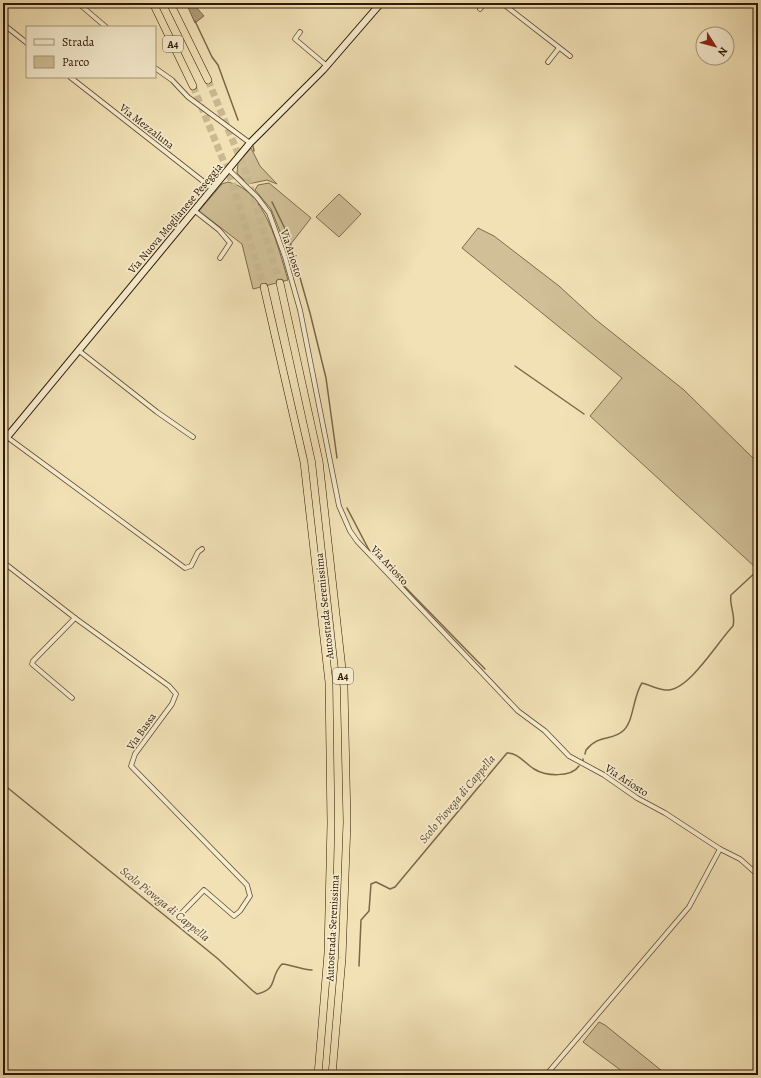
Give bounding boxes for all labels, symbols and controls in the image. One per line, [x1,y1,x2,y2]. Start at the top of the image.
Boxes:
legend [26,26,156,78]
north arrow [695,26,735,66]
text: Strada [62,34,95,50]
road number: A4 [163,36,183,52]
text: N [714,44,731,59]
text: Parco [62,54,89,70]
street label: Via Mezzaluna [115,100,178,153]
street label: Via Nuova Moglianese Peseggia [124,159,227,278]
street label: Via Ariosto [276,226,306,279]
street label: Via Ariosto [367,542,412,589]
street label: Autostrada Serenissima [311,551,338,661]
road number: A4 [333,668,353,684]
street label: Via Bassa [123,709,160,754]
water label: Scolo Piovega di Cappella [415,751,499,847]
street label: Via Ariosto [601,760,652,800]
water label: Scolo Piovega di Cappella [117,863,213,945]
street label: Autostrada Serenissima [322,874,343,983]

